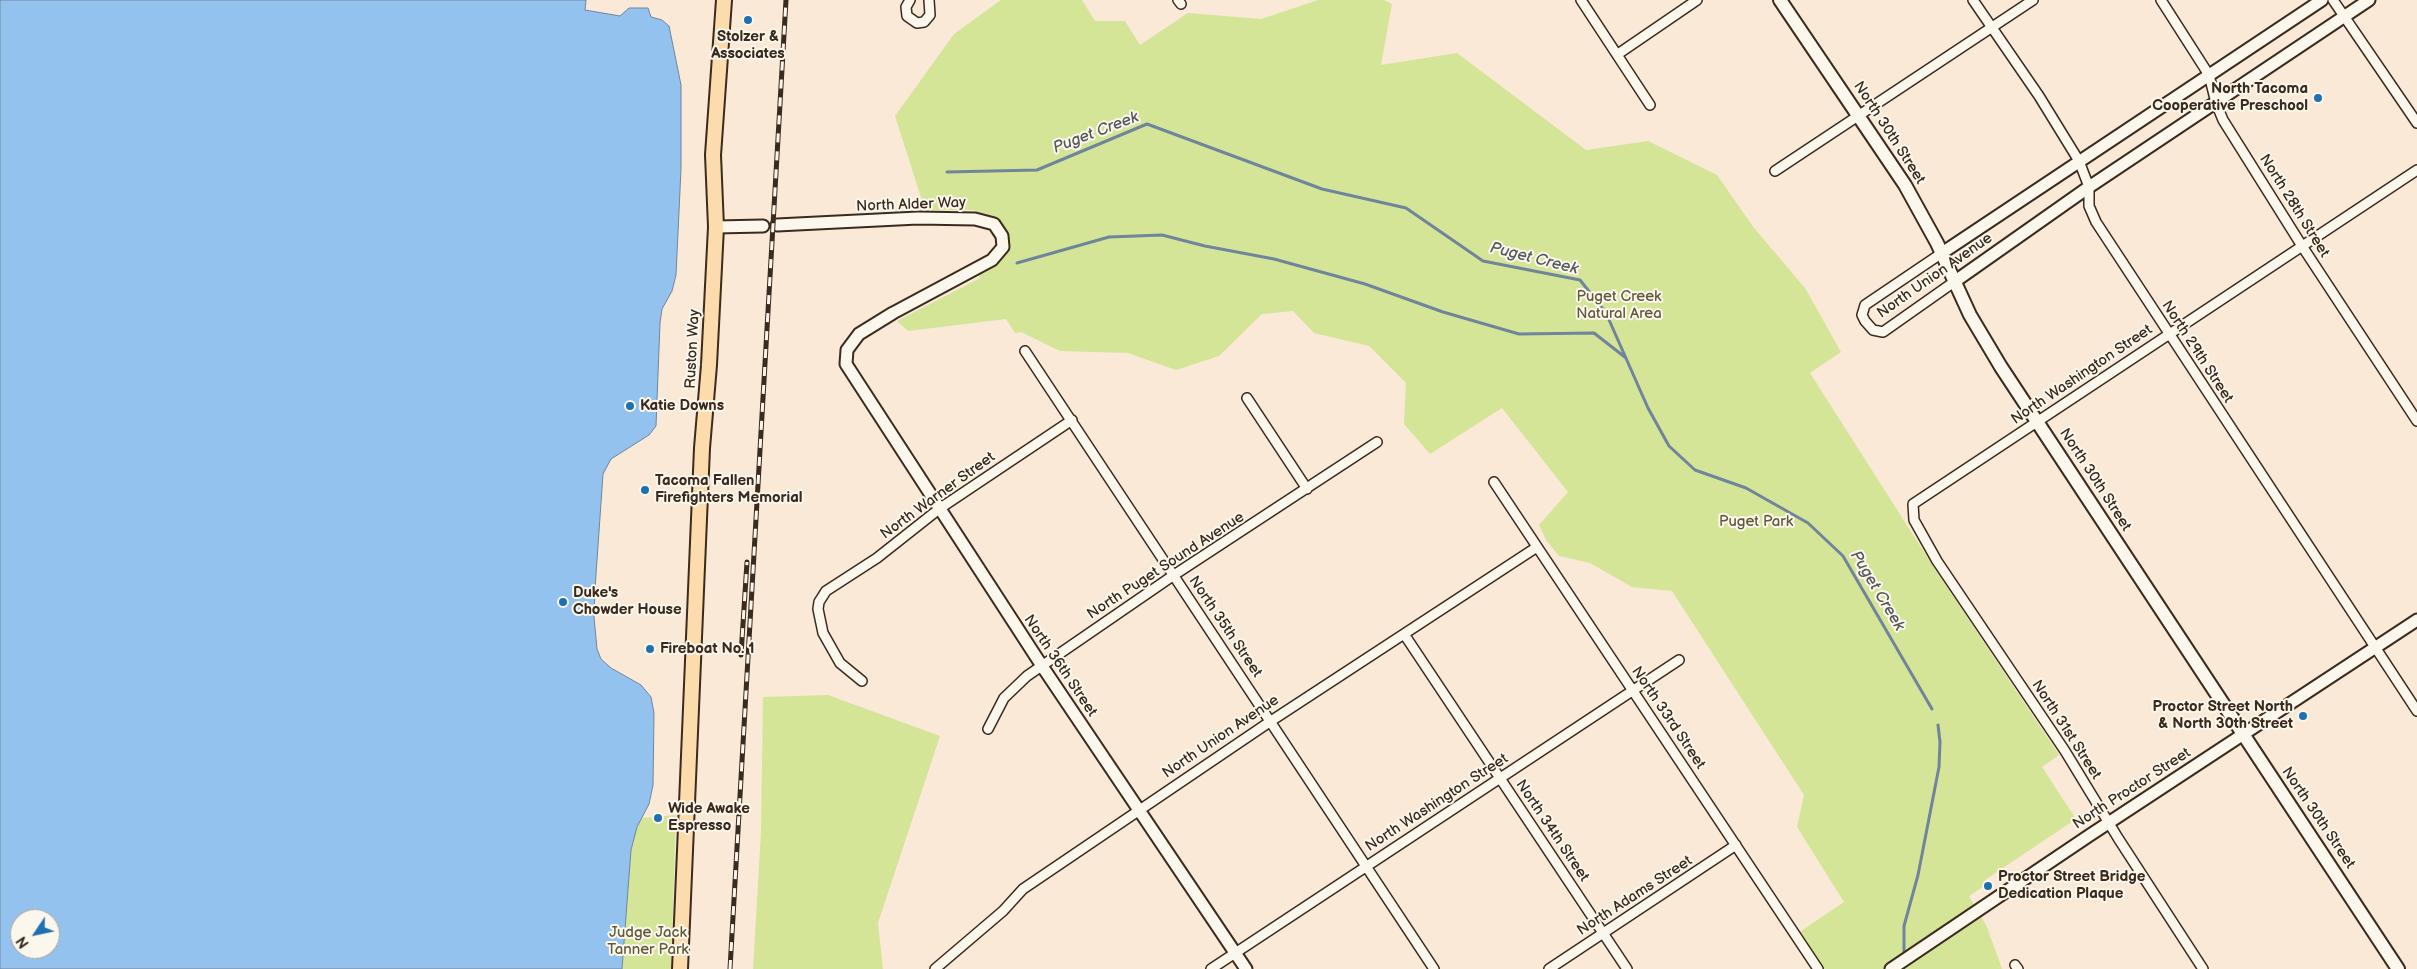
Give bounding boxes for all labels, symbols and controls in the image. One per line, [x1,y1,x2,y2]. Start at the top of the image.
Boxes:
marker: Stolzer & Associates [742,14,754,26]
place label: Stolzer & Associates [711,28,785,63]
street label: North 30th Street [1849,78,1929,188]
place label: North Tacoma Cooperative Preschool [2152,80,2308,115]
marker: North Tacoma Cooperative Preschool [2312,92,2324,104]
water label: Puget Creek [1050,108,1142,158]
street label: North 28th Street [2255,151,2333,261]
street label: North Alder Way [856,194,966,216]
street label: North Union Avenue [1874,229,1996,323]
water label: Puget Creek [1488,239,1580,279]
park label: Puget Creek Natural Area [1576,288,1662,323]
street label: North 29th Street [2157,298,2237,406]
street label: Ruston Way [682,309,704,389]
street label: North Washington Street [2008,321,2156,429]
place label: Katie Downs [640,397,724,415]
marker: Katie Downs [624,400,636,412]
street label: North 30th Street [2055,425,2135,535]
street label: North Warner Street [877,448,999,544]
place label: Tacoma Fallen Firefighters Memorial [655,472,803,507]
marker: Tacoma Fallen Firefighters Memorial [639,484,651,496]
street label: North Puget Sound Avenue [1084,508,1248,624]
park label: Puget Park [1719,513,1793,531]
water label: Puget Creek [1846,547,1908,635]
street label: North 35th Street [1184,573,1266,681]
place label: Duke's Chowder House [573,584,682,619]
marker: Duke's Chowder House [557,596,569,608]
street label: North 36th Street [1019,612,1101,720]
place label: Fireboat No. 1 [660,640,755,658]
marker: Fireboat No. 1 [644,643,656,655]
street label: North 33rd Street [1627,663,1709,773]
street label: North 31st Street [2027,677,2105,783]
street label: North Union Avenue [1159,691,1283,783]
place label: Proctor Street North & North 30th Street [2153,698,2293,733]
marker: Proctor Street North & North 30th Street [2297,710,2309,722]
street label: North Proctor Street [2070,744,2194,834]
street label: North Washington Street [1362,750,1512,856]
street label: North 30th Street [2277,764,2359,872]
street label: North 34th Street [1511,777,1593,885]
place label: Wide Awake Espresso [668,800,750,835]
marker: Wide Awake Espresso [652,812,664,824]
street label: North Adams Street [1574,852,1696,940]
place label: Proctor Street Bridge Dedication Plaque [1998,868,2145,903]
marker: Proctor Street Bridge Dedication Plaque [1982,880,1994,892]
north arrow [10,909,60,959]
park label: Judge Jack Tanner Park [607,924,689,959]
text: N [13,933,33,951]

